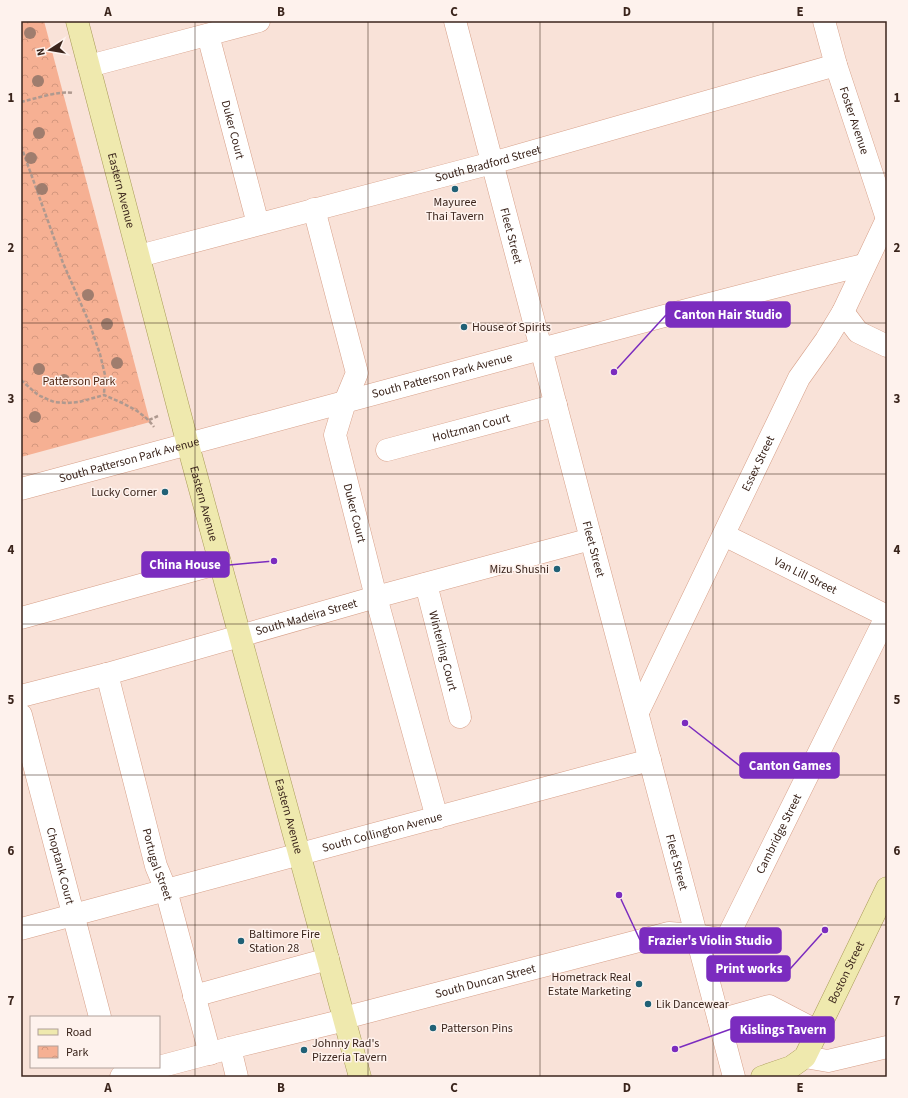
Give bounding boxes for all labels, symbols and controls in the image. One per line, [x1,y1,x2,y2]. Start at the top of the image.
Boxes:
text: A [103,3,112,21]
text: B [277,3,285,21]
text: C [450,3,458,21]
text: D [623,3,631,21]
text: E [796,3,804,21]
north arrow [30,30,70,70]
text: N [33,47,49,57]
street label: Foster Avenue [835,84,874,157]
text: 1 [8,89,15,107]
text: 1 [894,89,901,107]
street label: Duker Court [217,98,249,161]
street label: South Bradford Street [433,141,543,186]
street label: Eastern Avenue [103,151,139,230]
marker: Mayuree Thai Tavern [450,184,460,194]
place label: Mayuree Thai Tavern [426,194,484,225]
street label: Fleet Street [496,206,527,266]
text: 2 [8,239,15,257]
text: 2 [894,239,901,257]
callout: Canton Hair Studio [666,302,790,327]
text: Canton Hair Studio [674,306,782,324]
place label: House of Spirits [472,319,551,336]
marker: House of Spirits [459,322,469,332]
street label: South Patterson Park Avenue [370,348,514,402]
park label: Patterson Park [43,373,115,390]
text: 3 [8,390,15,408]
text: 3 [894,390,901,408]
street label: Holtzman Court [430,409,512,446]
street label: South Patterson Park Avenue [57,433,201,487]
street label: Essex Street [737,433,779,494]
street label: Eastern Avenue [186,464,222,543]
street label: Duker Court [339,482,370,544]
place label: Lucky Corner [91,484,158,501]
marker: Lucky Corner [160,487,170,497]
street label: Fleet Street [578,519,609,579]
text: 4 [8,541,15,559]
text: 4 [894,541,901,559]
callout: China House [142,552,229,577]
street label: Van Lill Street [771,553,840,598]
text: China House [149,556,221,574]
place label: Mizu Shushi [489,561,549,578]
marker: Mizu Shushi [552,564,562,574]
street label: South Madeira Street [253,594,359,640]
street label: Winterling Court [425,609,462,693]
text: 5 [8,691,15,709]
text: 5 [894,691,901,709]
callout: Canton Games [740,753,839,778]
text: Canton Games [749,757,832,775]
street label: Eastern Avenue [271,777,307,856]
street label: Cambridge Street [752,791,806,877]
street label: South Collington Avenue [320,808,444,856]
street label: Choptank Court [42,825,79,906]
street label: Portugal Street [138,826,177,902]
street label: Fleet Street [661,832,692,892]
text: 6 [8,842,15,860]
text: 6 [894,842,901,860]
place label: Baltimore Fire Station 28 [249,926,320,957]
callout: Frazier's Violin Studio [640,928,781,953]
text: Frazier's Violin Studio [648,932,772,950]
marker: Baltimore Fire Station 28 [236,936,246,946]
street label: Boston Street [824,938,869,1007]
callout: Print works [707,956,790,981]
street label: South Duncan Street [433,960,537,1002]
text: Print works [716,960,783,978]
place label: Hometrack Real Estate Marketing [548,969,631,1000]
marker: Hometrack Real Estate Marketing [634,979,644,989]
text: 7 [8,992,15,1010]
text: 7 [894,992,901,1010]
place label: Lik Dancewear [656,996,730,1013]
marker: Lik Dancewear [643,999,653,1009]
legend [30,1016,160,1068]
callout: Kislings Tavern [731,1017,834,1042]
place label: Patterson Pins [441,1020,513,1037]
text: Kislings Tavern [740,1021,826,1039]
marker: Patterson Pins [428,1023,438,1033]
text: Road [66,1024,92,1041]
place label: Johnny Rad's Pizzeria Tavern [312,1035,387,1066]
text: Park [66,1044,88,1061]
marker: Johnny Rad's Pizzeria Tavern [299,1045,309,1055]
text: A [103,1079,112,1097]
text: B [277,1079,285,1097]
text: C [450,1079,458,1097]
text: D [623,1079,631,1097]
text: E [796,1079,804,1097]

